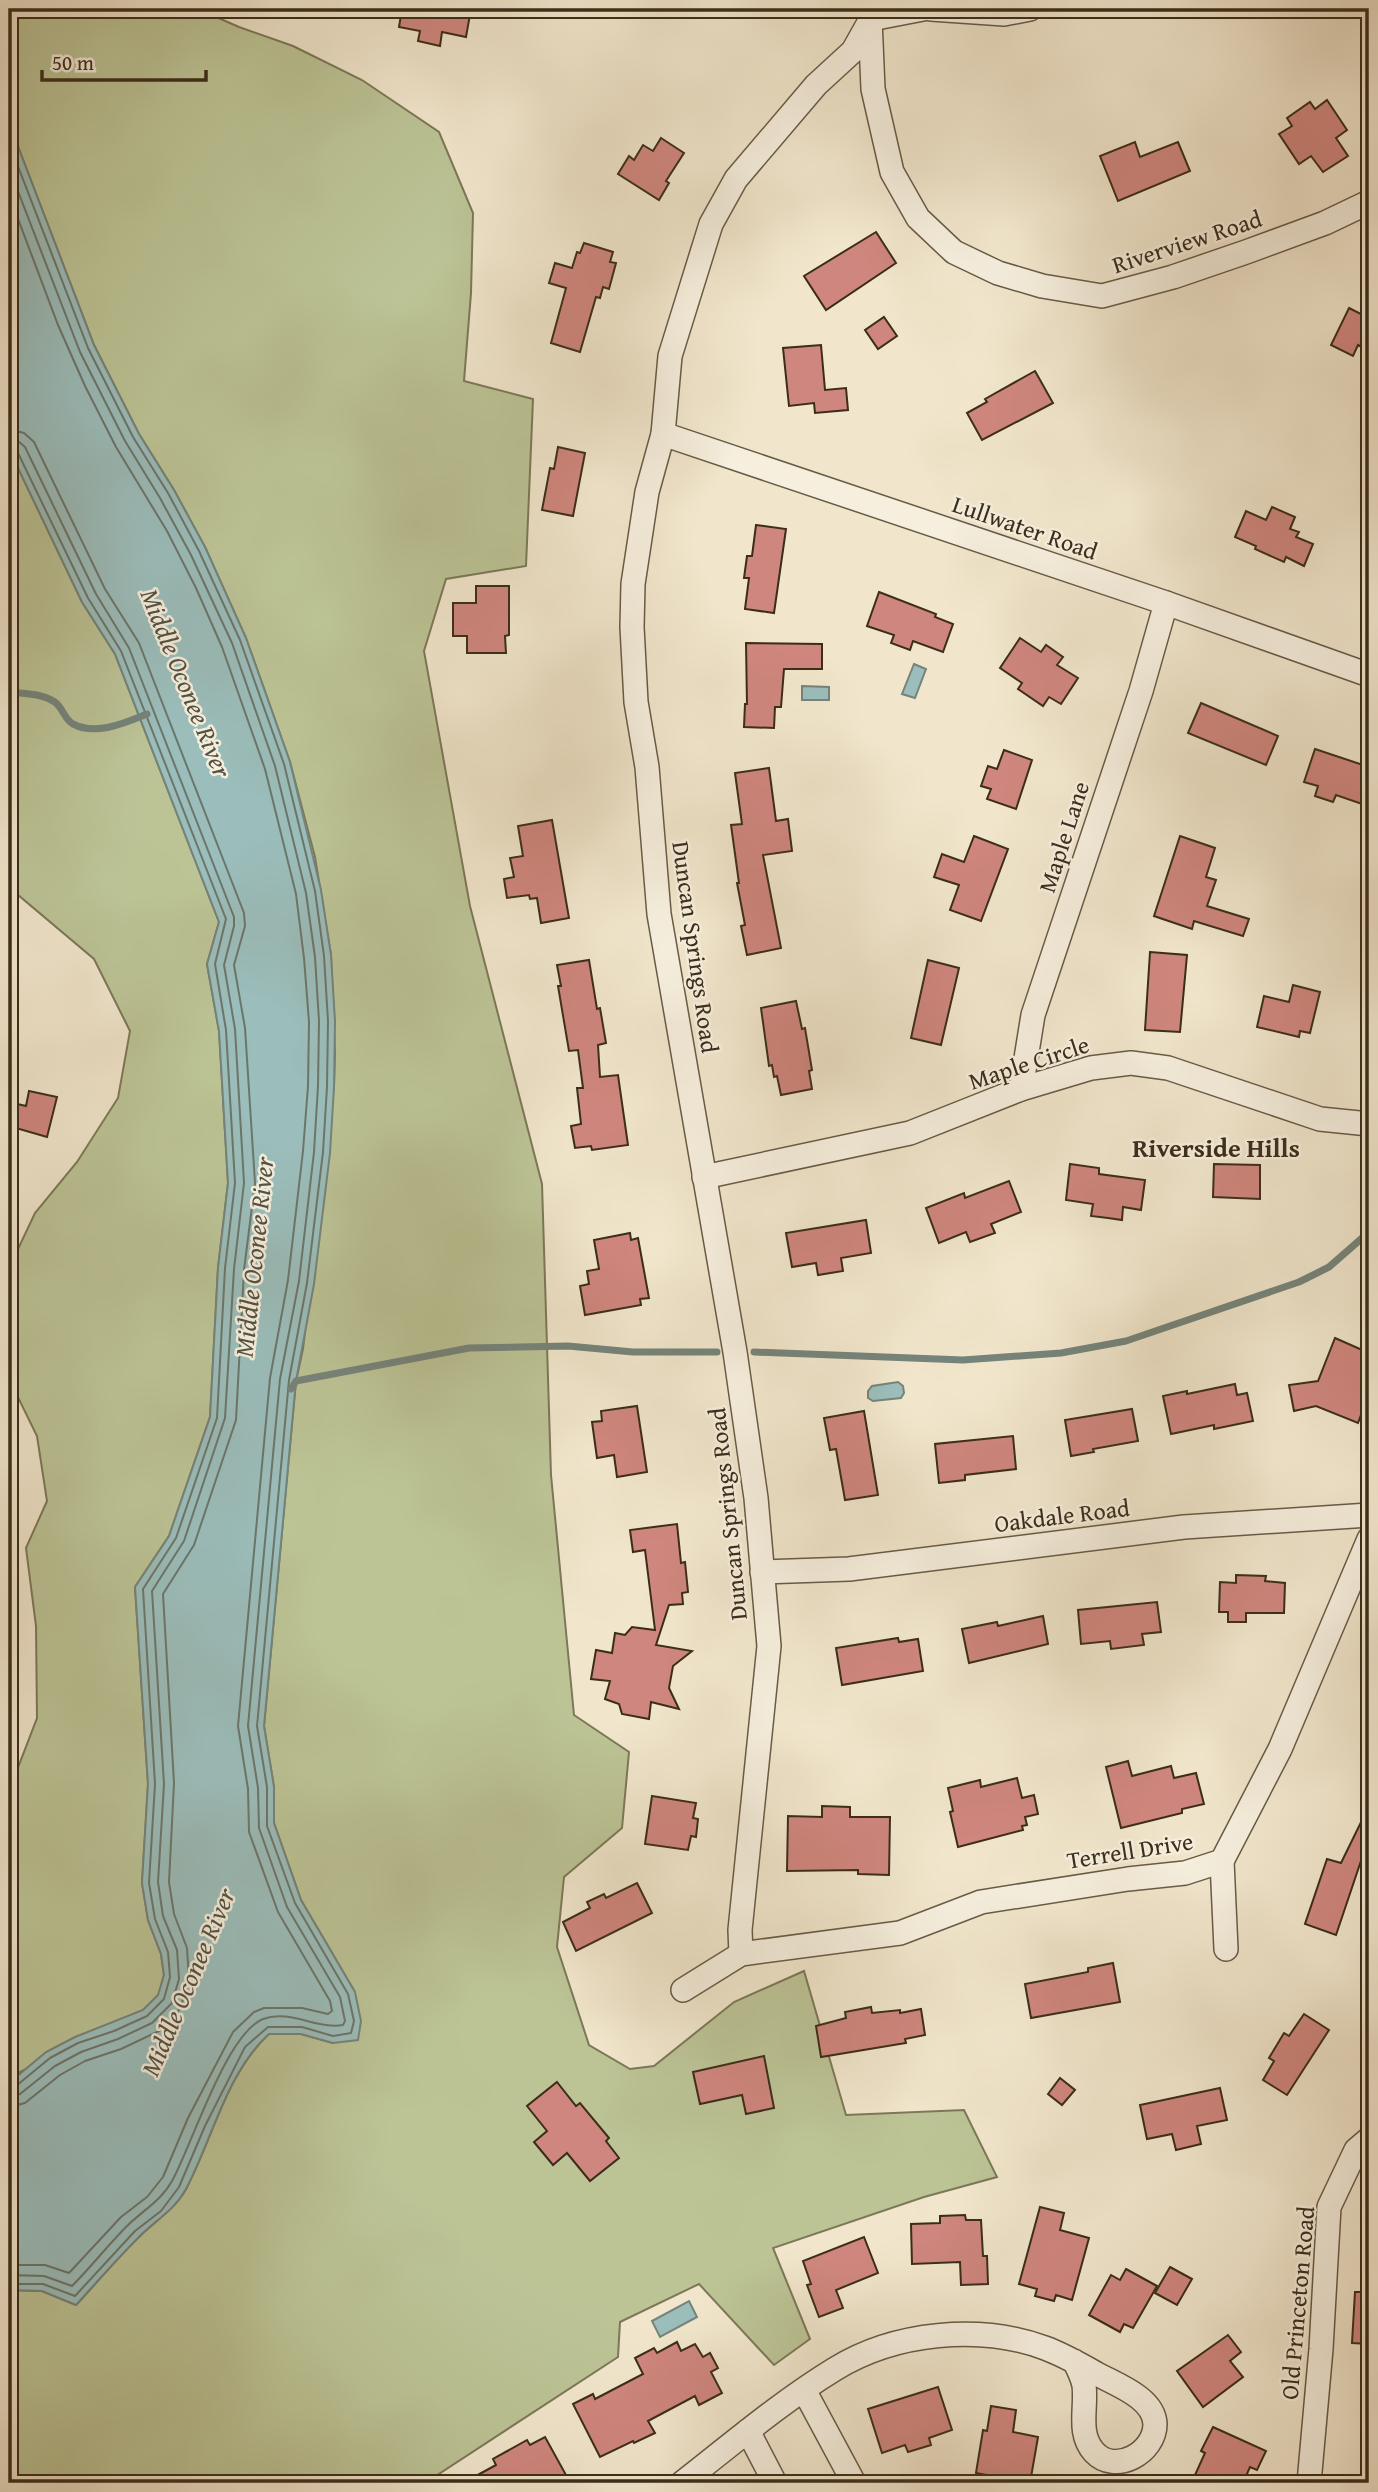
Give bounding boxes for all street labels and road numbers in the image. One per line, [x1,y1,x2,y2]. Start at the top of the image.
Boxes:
street label: Riverview Road [1107,201,1266,282]
street label: Lullwater Road [948,486,1103,569]
street label: Maple Lane [1029,777,1098,897]
street label: Duncan Springs Road [663,839,728,1055]
street label: Maple Circle [964,1027,1094,1098]
street label: Duncan Springs Road [699,1406,756,1622]
street label: Oakdale Road [992,1490,1132,1541]
street label: Terrell Drive [1064,1823,1195,1878]
street label: Old Princeton Road [1272,2205,1323,2401]

